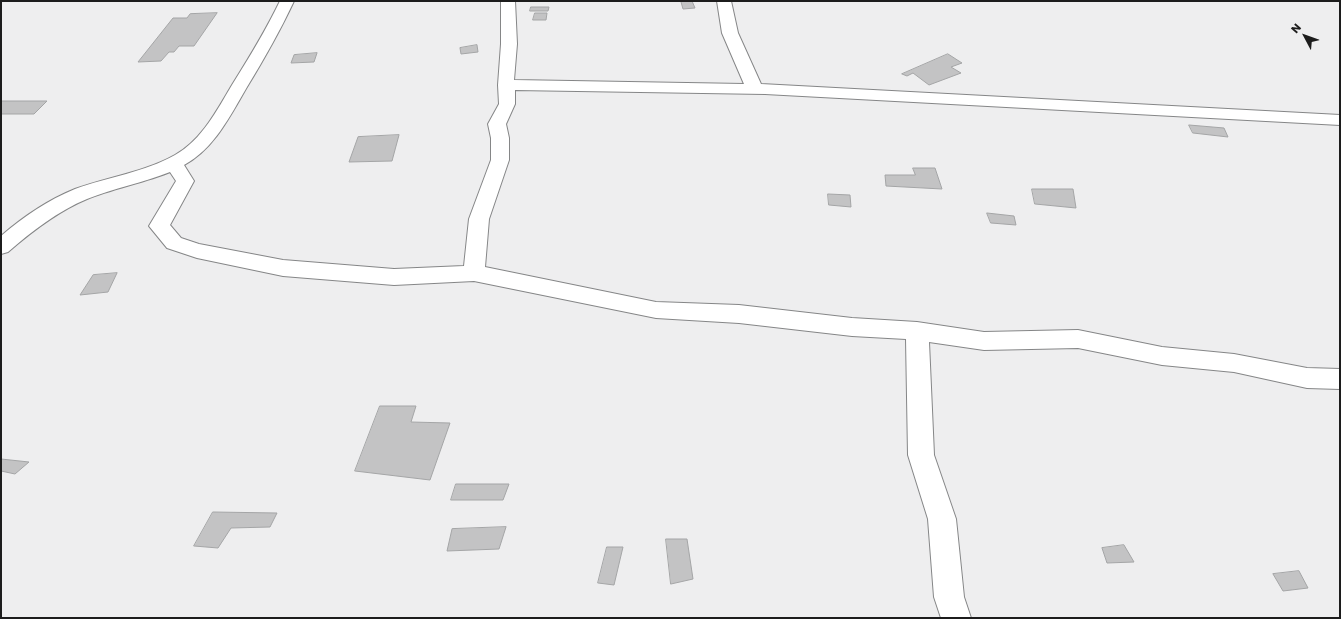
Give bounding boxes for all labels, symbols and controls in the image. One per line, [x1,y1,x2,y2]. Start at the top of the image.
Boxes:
north arrow [1285,16,1325,56]
text: N [1287,20,1305,37]

